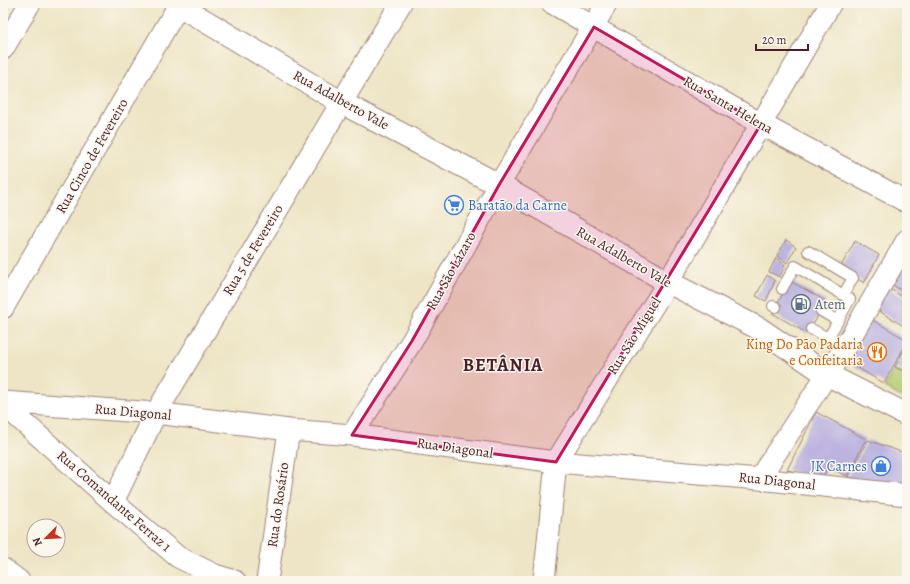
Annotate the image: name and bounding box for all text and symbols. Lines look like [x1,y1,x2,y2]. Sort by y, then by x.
scale bar [756,26,808,52]
text: 20 m [762,32,786,48]
street label: Rua Adalberto Vale [290,66,392,134]
street label: Rua Santa Helena [680,72,777,139]
street label: Rua Cinco de Fevereiro [51,95,133,217]
supermarket icon: Baratão da Carne [443,194,465,216]
place label: Baratão da Carne [468,196,567,215]
street label: Rua 5 de Fevereiro [218,201,288,299]
street label: Rua Adalberto Vale [573,222,675,292]
street label: Rua São Lázaro [422,228,480,314]
street label: Rua São Miguel [603,293,666,379]
fuel station icon: Atem [790,293,812,315]
place label: Atem [814,295,846,314]
place label: King Do Pão Padaria e Confeitaria [746,335,863,370]
restaurant icon: King Do Pão Padaria e Confeitaria [866,341,888,363]
district label: BETÂNIA [463,353,543,377]
street label: Rua Diagonal [94,399,173,425]
street label: Rua Diagonal [416,433,495,463]
street label: Rua Comandante Ferraz 1 [53,446,175,556]
shop icon: JK Carnes [870,455,892,477]
place label: JK Carnes [811,457,867,476]
street label: Rua do Rosário [263,461,293,549]
street label: Rua Diagonal [738,468,817,495]
north arrow [26,518,66,558]
text: N [29,535,46,549]

